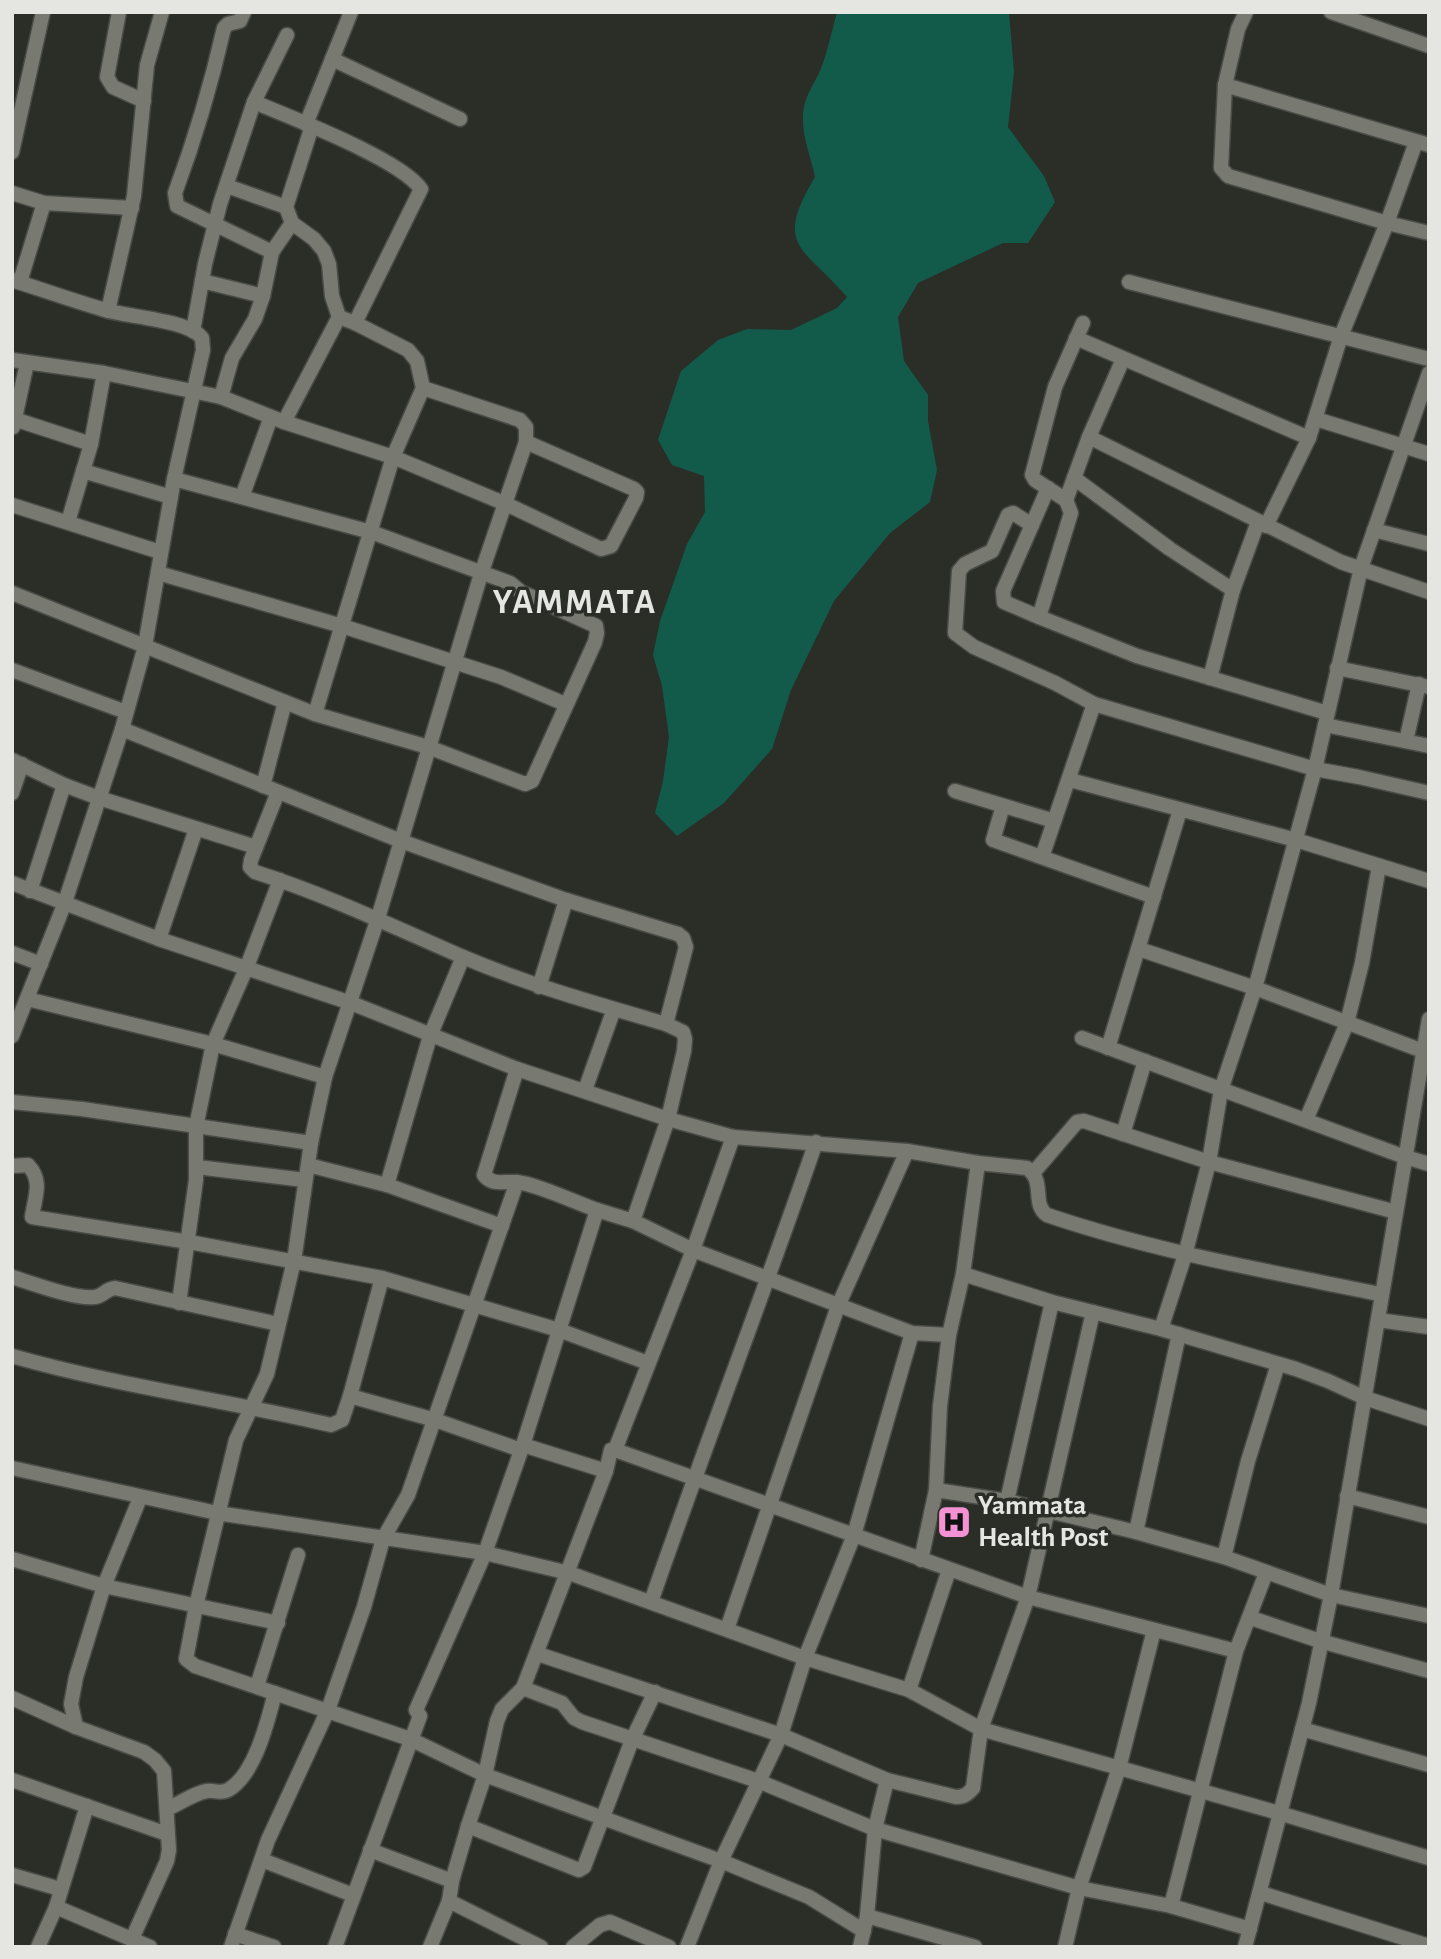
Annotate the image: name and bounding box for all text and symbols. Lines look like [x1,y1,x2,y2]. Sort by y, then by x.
district label: YAMMATA [493,585,657,620]
place label: Yammata Health Post [978,1492,1109,1552]
hospital icon: Yammata Health Post [935,1503,973,1541]

